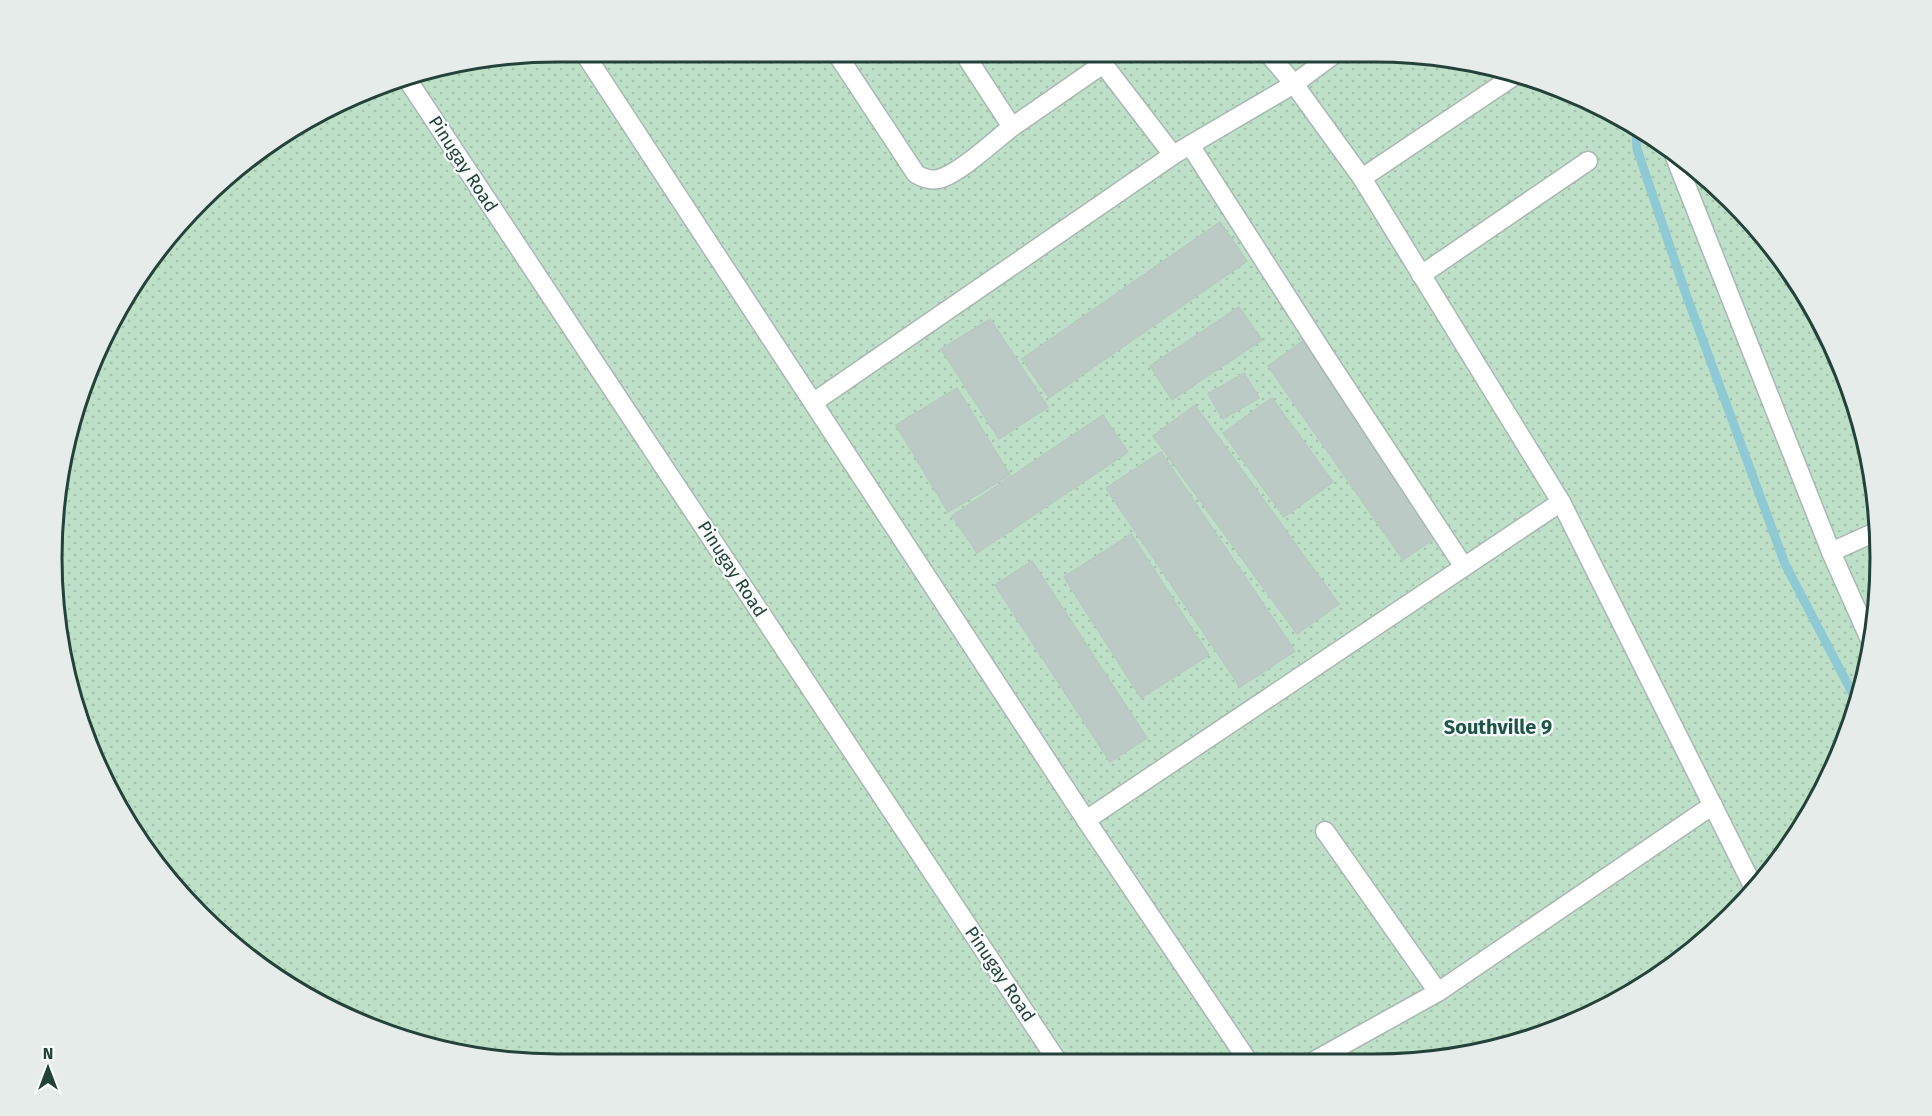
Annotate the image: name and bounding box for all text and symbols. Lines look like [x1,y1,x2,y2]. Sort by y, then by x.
street label: Pinugay Road [424,112,502,216]
street label: Pinugay Road [693,517,771,621]
district label: Southville 9 [1444,715,1552,739]
street label: Pinugay Road [960,922,1040,1026]
north arrow [18,1038,78,1098]
text: N [43,1044,53,1063]

